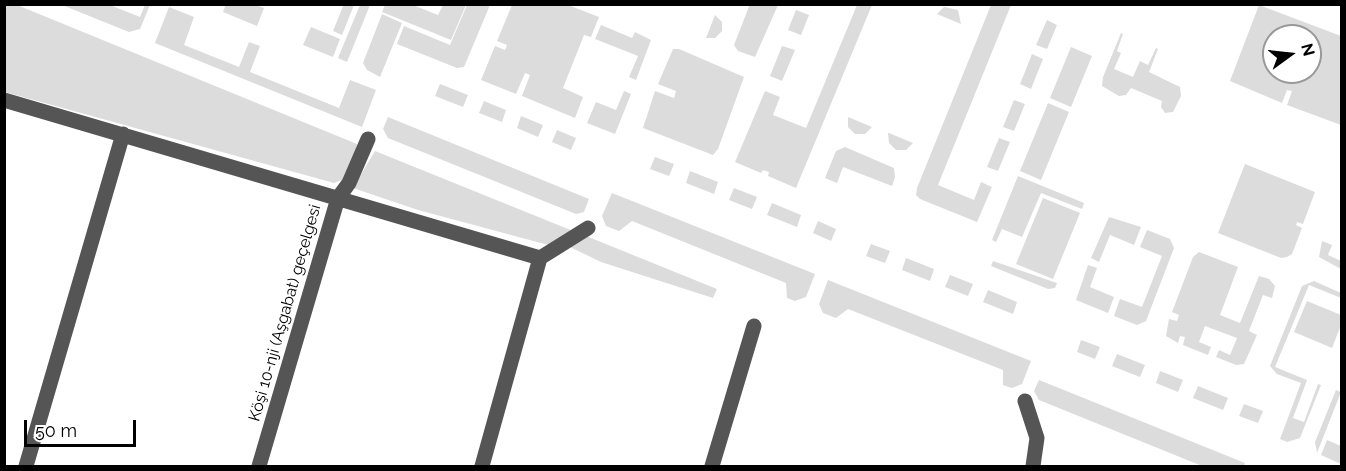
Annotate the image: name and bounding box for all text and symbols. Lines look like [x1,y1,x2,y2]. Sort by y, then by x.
north arrow [1262,24,1322,84]
text: N [1297,41,1319,58]
street label: Köşi 10-nji (Aşgabat) geçelgesi [245,203,325,423]
scale bar [27,408,140,446]
text: 50 m [35,420,77,441]

